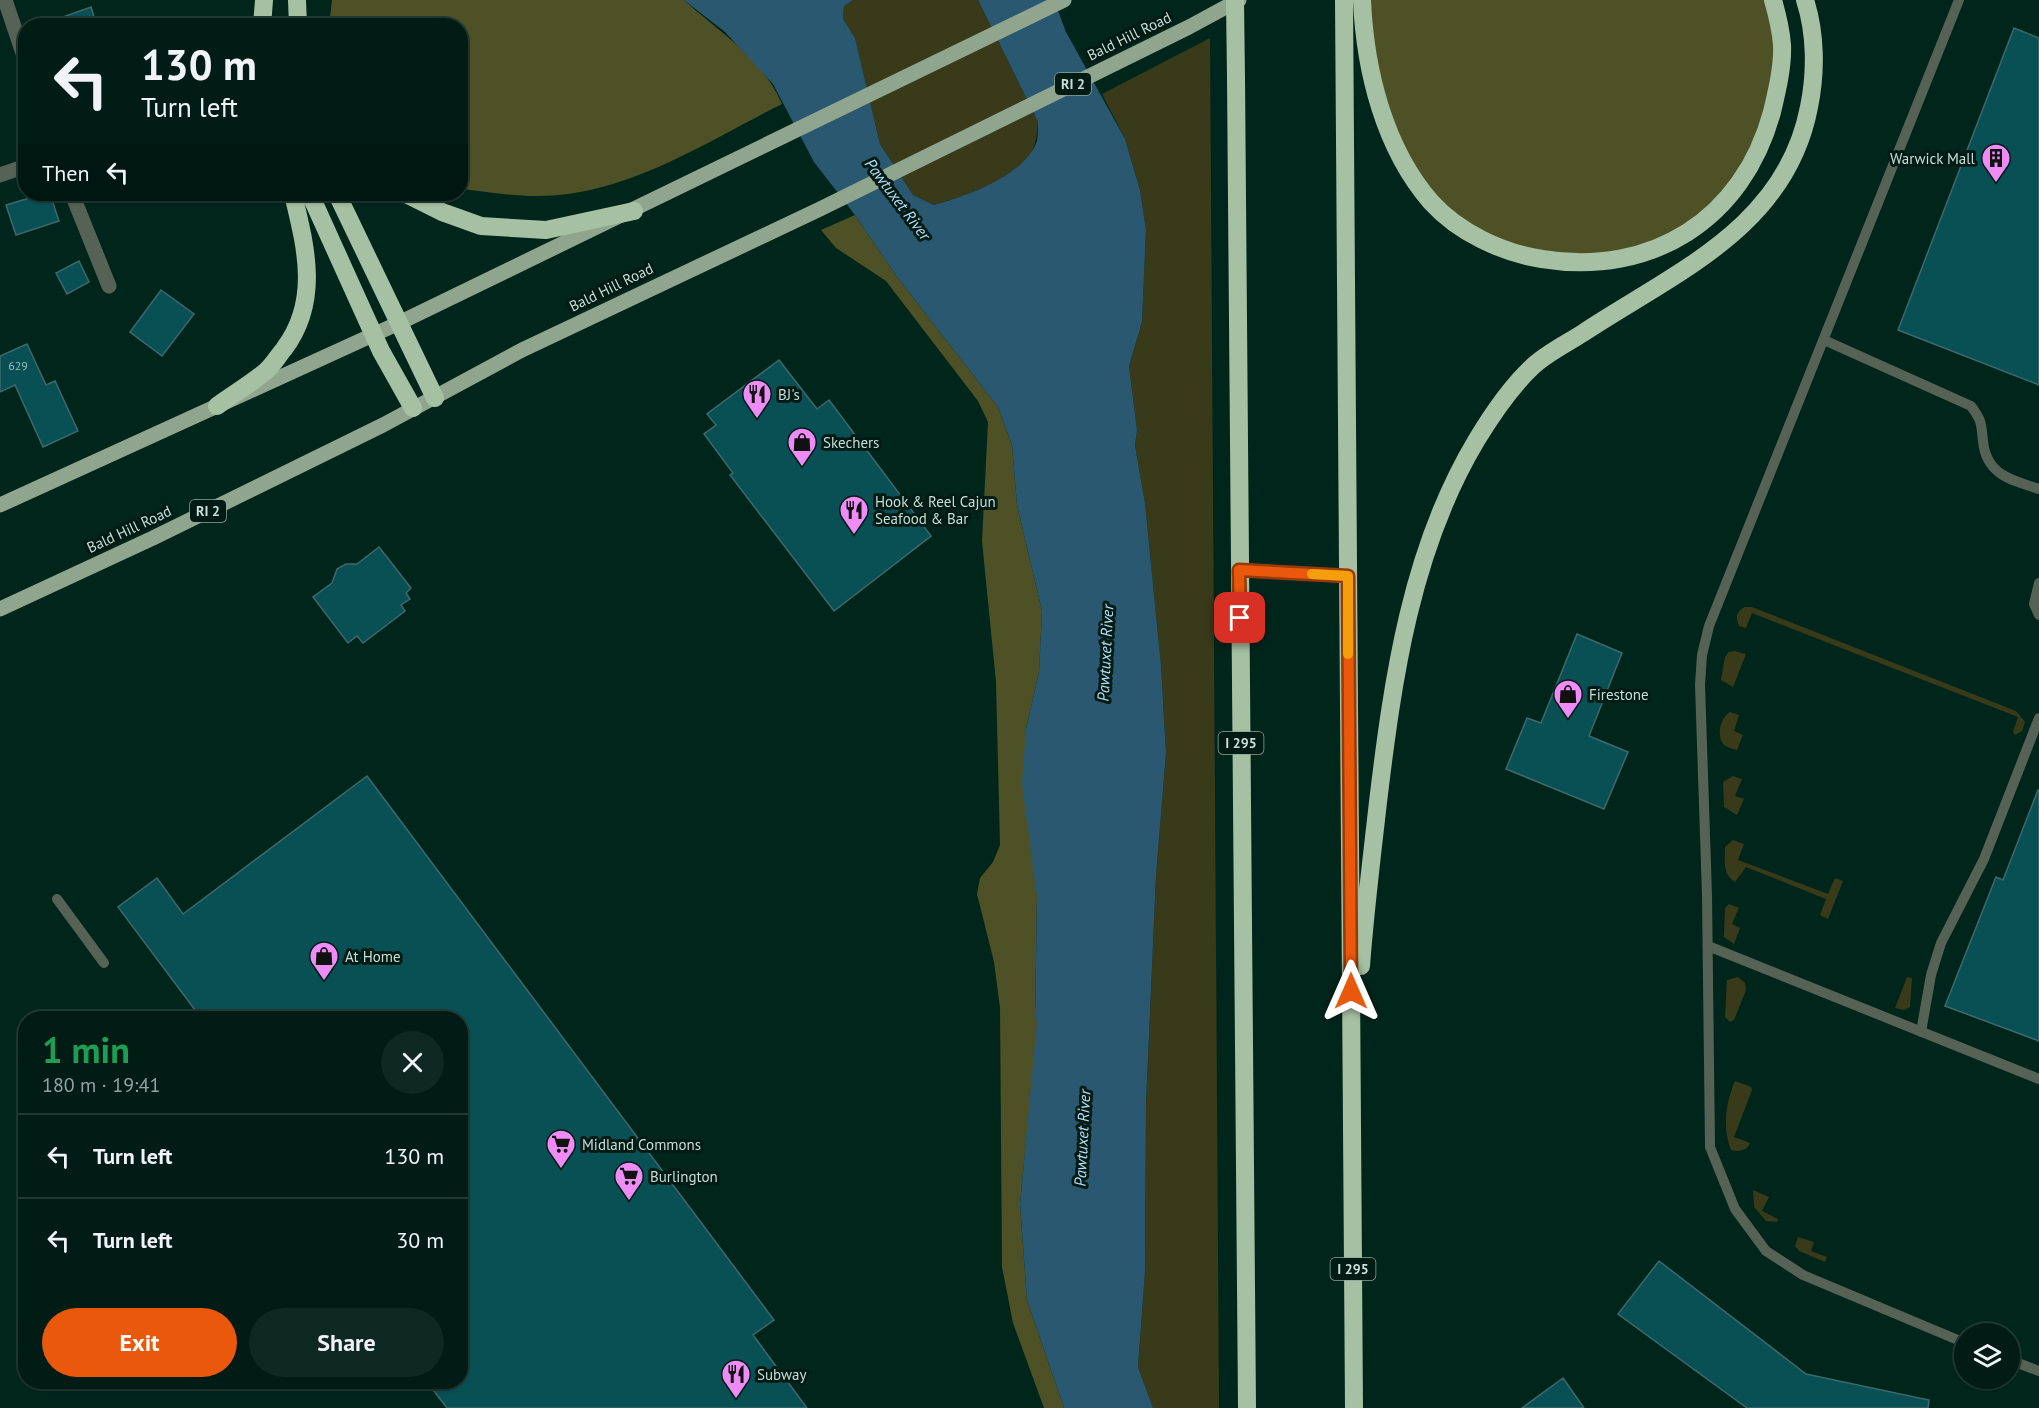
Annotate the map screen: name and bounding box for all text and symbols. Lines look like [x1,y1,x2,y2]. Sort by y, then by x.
street label: Bald Hill Road [1084,7,1174,65]
text: 130 m [141,37,257,92]
icon: left [42,42,120,120]
road number: RI 2 [1055,73,1091,95]
text: Turn left [141,90,238,124]
building icon: Warwick Mall [1980,142,2012,184]
place label: Warwick Mall [1890,149,1976,168]
water label: Pawtuxet River [861,154,936,245]
icon: left [101,156,134,189]
text: Then [42,159,89,187]
street label: Bald Hill Road [566,258,656,316]
house number: 629 [8,358,28,373]
restaurant icon: BJ's [741,378,773,420]
place label: BJ's [778,385,800,404]
shop icon: Skechers [786,426,818,468]
place label: Skechers [823,433,879,452]
place label: Hook & Reel Cajun Seafood & Bar [875,492,996,528]
restaurant icon: Hook & Reel Cajun Seafood & Bar [838,494,870,536]
road number: RI 2 [190,500,226,522]
street label: Bald Hill Road [84,501,174,557]
pin [1214,592,1265,643]
icon: arrive [1223,601,1256,634]
water label: Pawtuxet River [1092,602,1118,702]
shop icon: Firestone [1552,678,1584,720]
place label: Firestone [1589,685,1649,704]
road number: I 295 [1218,732,1264,754]
shop icon: At Home [308,940,340,982]
place label: At Home [345,947,401,966]
position arrow [1319,959,1383,1023]
text: 1 min [42,1026,130,1073]
button: close [381,1031,444,1094]
text: 180 m · 19:41 [42,1072,160,1098]
water label: Pawtuxet River [1069,1087,1095,1187]
supermarket icon: Midland Commons [545,1128,577,1170]
place label: Midland Commons [582,1135,701,1154]
icon: left [42,1140,75,1173]
text: Turn left [93,1142,173,1170]
text: 130 m [384,1142,444,1170]
supermarket icon: Burlington [613,1160,645,1202]
place label: Burlington [650,1167,718,1186]
icon: left [42,1224,75,1257]
text: Turn left [93,1226,173,1254]
text: 30 m [396,1226,444,1254]
road number: I 295 [1330,1258,1376,1280]
button: Exit [42,1308,237,1377]
button: Share [249,1308,444,1377]
map controls [1954,1323,2020,1389]
button: layers [1954,1323,2020,1389]
restaurant icon: Subway [720,1358,752,1400]
place label: Subway [757,1365,806,1384]

